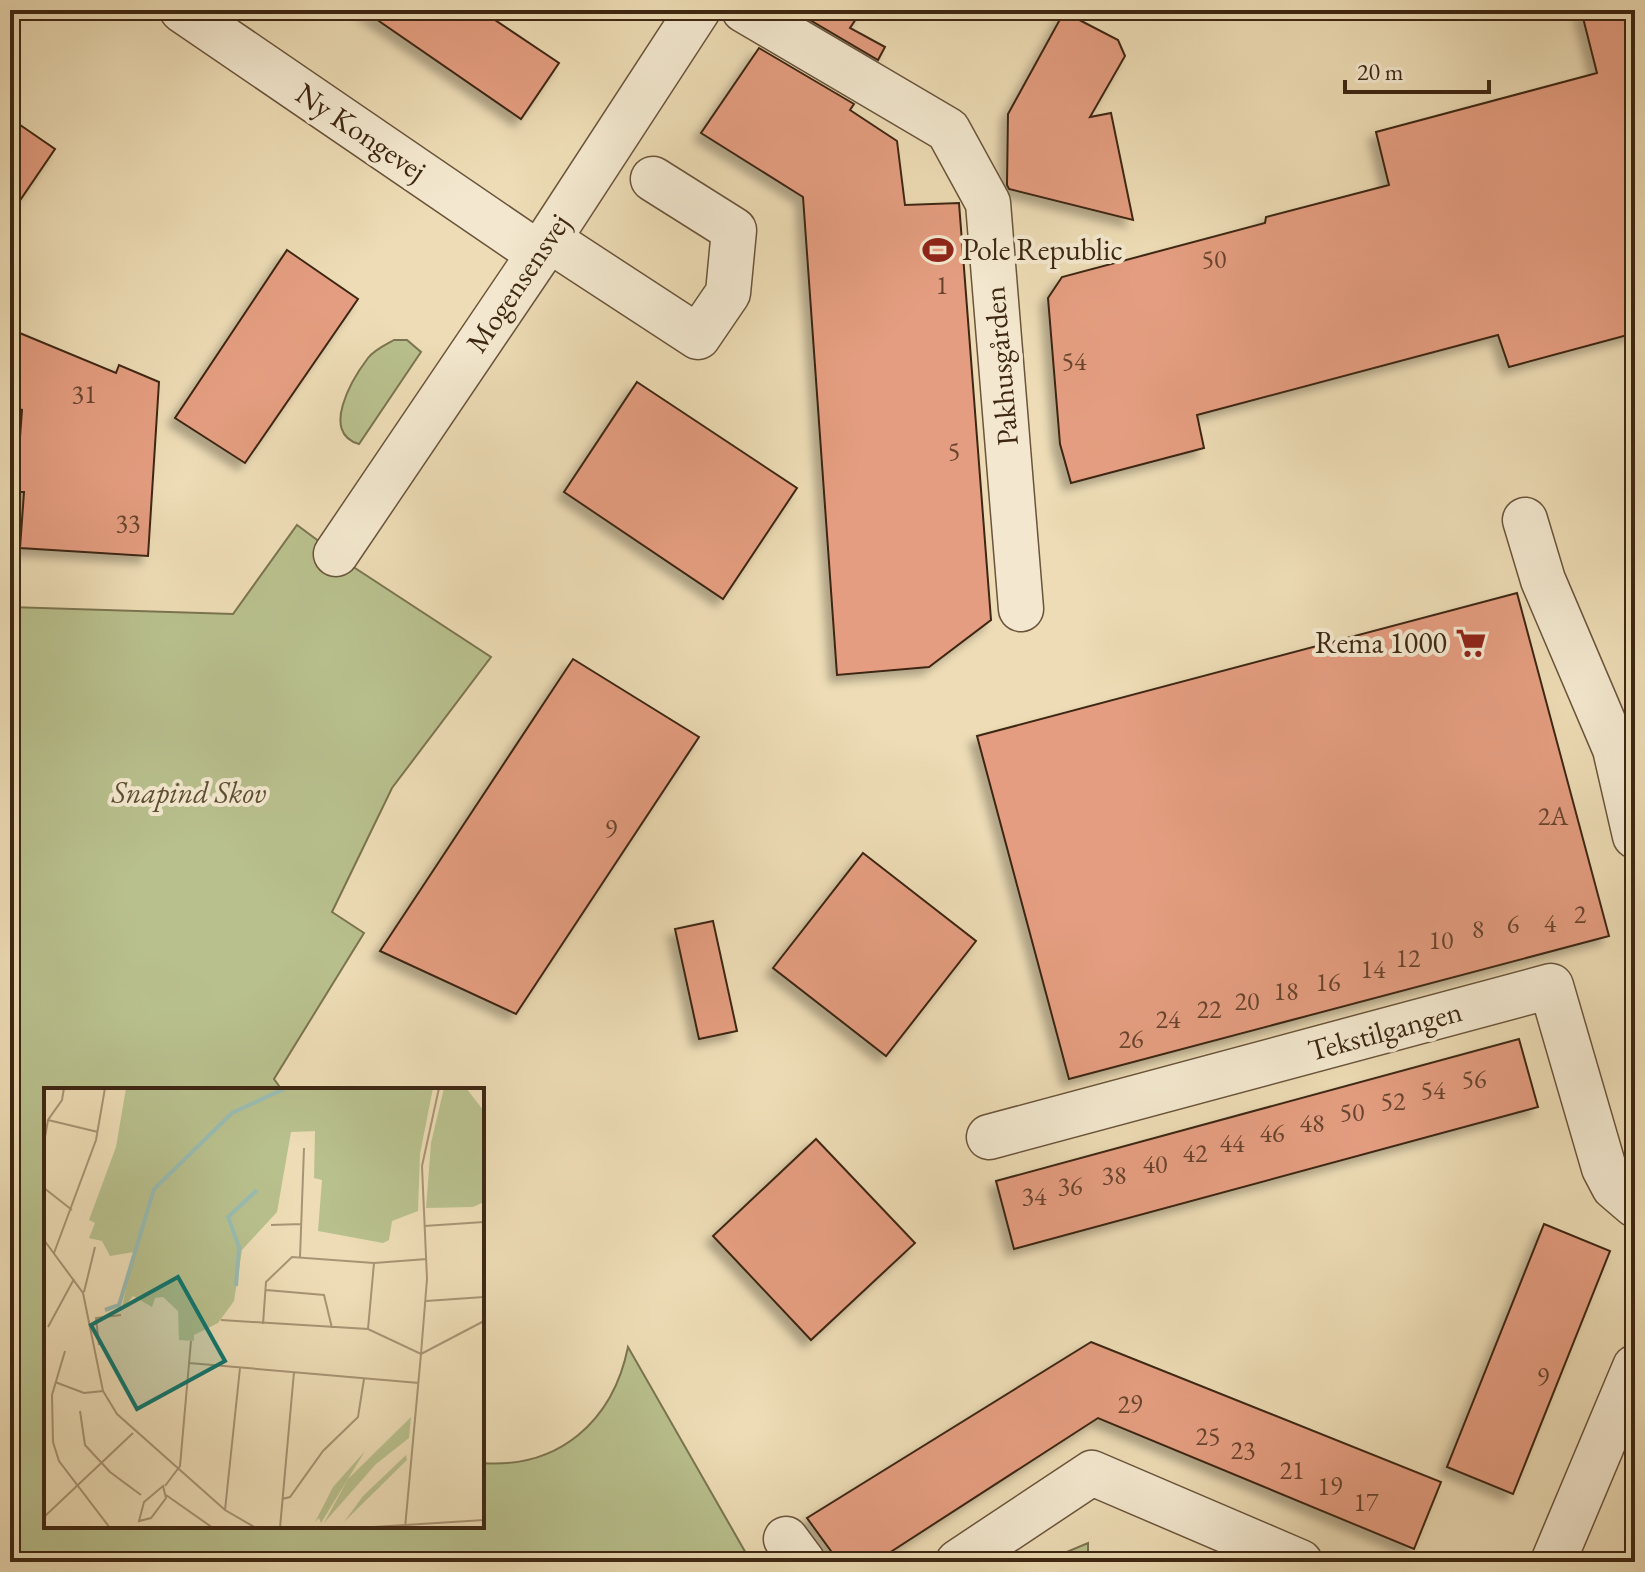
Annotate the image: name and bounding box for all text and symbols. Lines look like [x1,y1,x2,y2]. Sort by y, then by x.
scale bar [1345,44,1489,94]
text: 20 m [1357,56,1404,87]
street label: Ny Kongevej [288,74,434,190]
street label: Mogensensvej [457,206,578,360]
place label: Pole Republic [962,230,1123,269]
sports icon: Pole Republic [921,233,955,267]
house number: 50 [1202,242,1226,276]
house number: 1 [936,268,948,302]
street label: Pakhusgården [974,285,1027,447]
house number: 54 [1062,344,1087,378]
house number: 31 [72,377,96,411]
house number: 5 [948,434,960,468]
house number: 33 [116,506,140,540]
place label: Rema 1000 [1315,623,1447,662]
supermarket icon: Rema 1000 [1454,626,1488,660]
park label: Snapind Skov [111,773,266,812]
house number: 2A [1538,799,1569,833]
house number: 9 [605,812,618,846]
house number: 2 [1574,897,1587,931]
house number: 4 [1544,906,1557,940]
house number: 6 [1507,907,1519,941]
house number: 8 [1472,912,1484,946]
house number: 10 [1429,923,1453,957]
house number: 12 [1396,941,1421,975]
house number: 14 [1361,952,1386,986]
house number: 16 [1316,965,1340,999]
house number: 18 [1274,974,1298,1008]
house number: 20 [1235,984,1259,1018]
street label: Tekstilgangen [1304,991,1466,1070]
house number: 22 [1197,992,1222,1026]
house number: 24 [1156,1002,1181,1036]
house number: 26 [1119,1022,1143,1056]
house number: 56 [1462,1062,1486,1096]
house number: 54 [1421,1073,1446,1107]
house number: 52 [1381,1084,1406,1118]
inset map [44,1088,484,1528]
house number: 50 [1340,1095,1364,1129]
house number: 48 [1300,1106,1324,1140]
house number: 46 [1260,1116,1284,1150]
house number: 44 [1220,1126,1245,1160]
house number: 42 [1183,1136,1208,1170]
house number: 40 [1143,1147,1167,1181]
house number: 38 [1102,1158,1126,1192]
house number: 36 [1058,1169,1082,1203]
house number: 34 [1022,1179,1047,1213]
house number: 9 [1537,1360,1550,1394]
house number: 29 [1118,1387,1143,1421]
house number: 25 [1196,1419,1220,1453]
house number: 23 [1231,1433,1255,1467]
house number: 21 [1280,1453,1304,1487]
house number: 19 [1318,1469,1343,1503]
house number: 17 [1354,1485,1379,1519]

